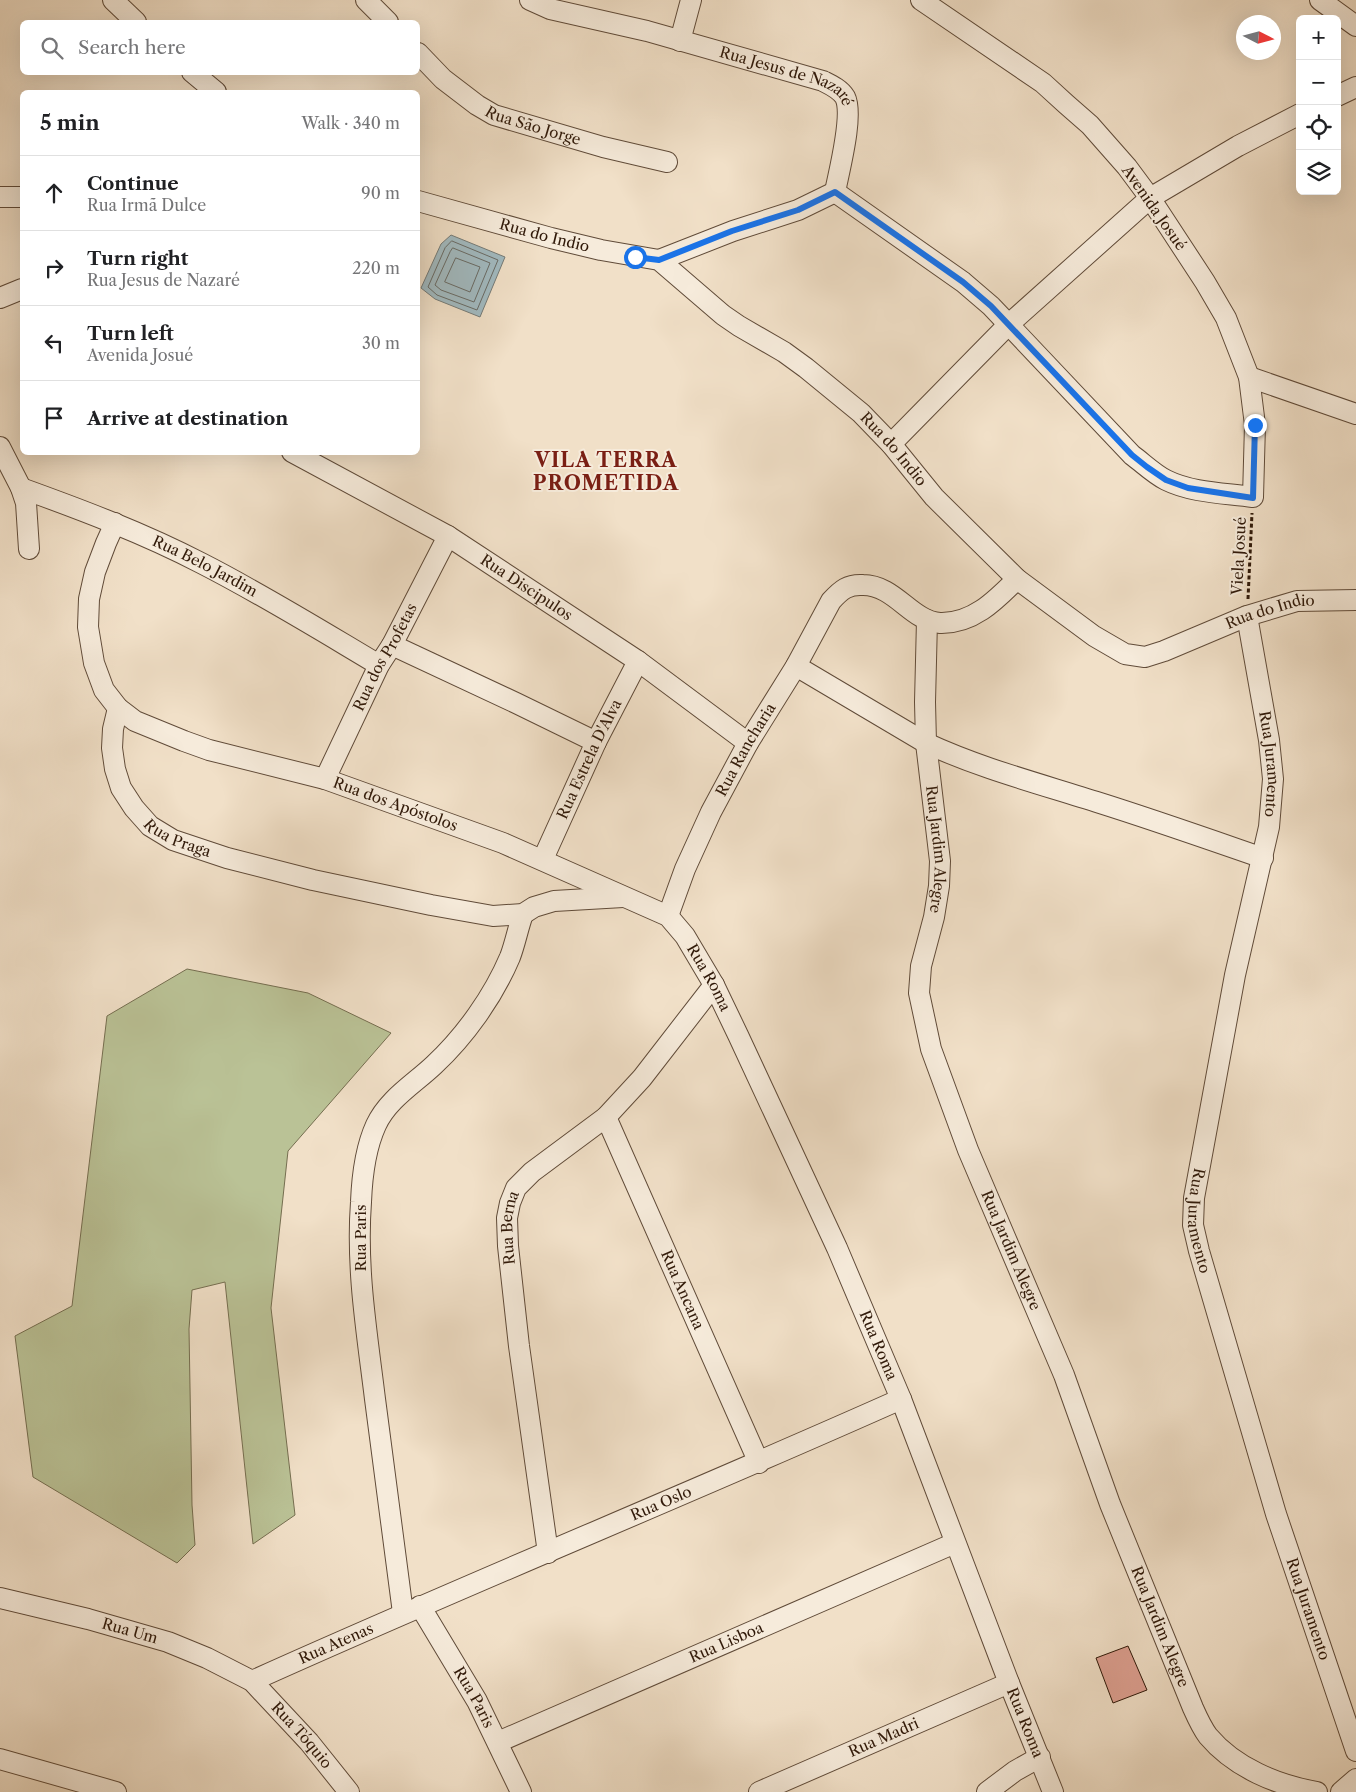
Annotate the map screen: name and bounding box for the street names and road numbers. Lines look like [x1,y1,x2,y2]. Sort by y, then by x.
street label: Rua Jesus de Nazaré [718,42,857,108]
street label: Rua São Jorge [482,102,583,149]
street label: Avenida Josué [1117,161,1191,254]
street label: Rua do Indio [497,214,591,256]
street label: Rua do Indio [856,408,931,490]
street label: Viela Josué [1227,516,1250,597]
street label: Rua Belo Jardim [150,531,261,600]
street label: Rua Discipulos [477,550,576,624]
street label: Rua do Indio [1222,590,1315,633]
street label: Rua dos Profetas [349,600,421,714]
street label: Rua Estrela D'Alva [552,696,626,822]
street label: Rua Rancharia [711,699,780,799]
street label: Rua Juramento [1255,709,1284,818]
street label: Rua dos Apóstolos [331,773,460,835]
street label: Rua Jardim Alegre [922,784,950,915]
street label: Rua Praga [140,815,214,861]
street label: Rua Roma [683,940,735,1014]
street label: Rua Juramento [1184,1167,1215,1275]
street label: Rua Jardim Alegre [977,1187,1045,1313]
street label: Rua Berna [497,1188,523,1266]
street label: Rua Paris [351,1205,370,1271]
street label: Rua Ancana [657,1247,709,1332]
street label: Rua Roma [856,1307,902,1383]
street label: Rua Oslo [627,1482,694,1524]
street label: Rua Juramento [1282,1555,1335,1663]
street label: Rua Jardim Alegre [1127,1563,1193,1690]
street label: Rua Um [100,1614,160,1648]
street label: Rua Atenas [295,1618,376,1668]
street label: Rua Lisboa [686,1618,766,1667]
street label: Rua Paris [450,1663,499,1731]
street label: Rua Roma [1003,1685,1048,1760]
street label: Rua Tóquio [267,1698,336,1772]
street label: Rua Madri [845,1713,922,1761]

